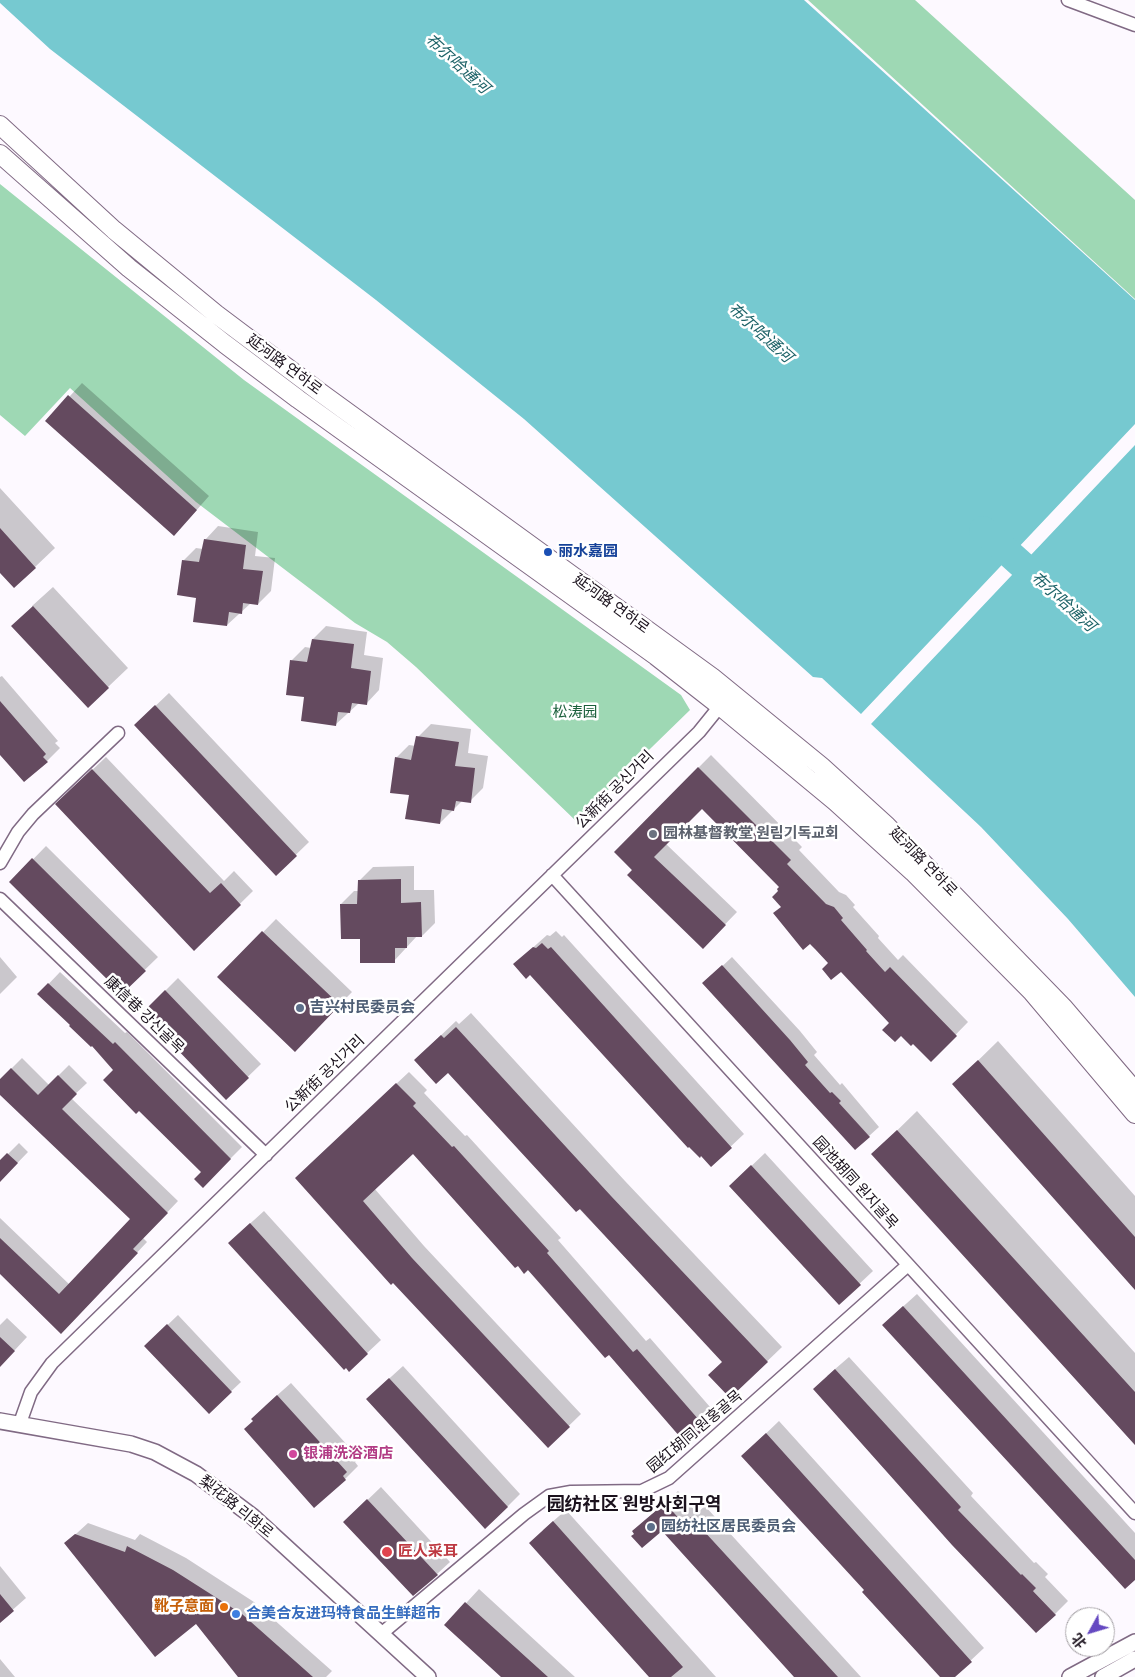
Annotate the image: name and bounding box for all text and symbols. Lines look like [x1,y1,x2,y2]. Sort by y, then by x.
water label: 布尔哈通河 [421,30,493,98]
water label: 布尔哈通河 [724,299,796,367]
street label: 延河路 연하로 [243,331,325,399]
place label: 丽水嘉园 [558,543,618,561]
marker: 丽水嘉园 [542,546,554,558]
water label: 布尔哈通河 [1027,568,1099,636]
street label: 延河路 연하로 [569,570,653,638]
park label: 松涛园 [553,704,597,722]
street label: 公新街 공신거리 [572,747,658,833]
street label: 延河路 연하로 [885,824,961,900]
place label: 园林基督教堂 원림기독교회 [663,825,839,843]
marker: 园林基督教堂 원림기독교회 [647,828,659,840]
street label: 康信巷 강신골목 [101,973,187,1057]
place label: 吉兴村民委员会 [310,999,415,1017]
marker: 吉兴村民委员会 [294,1002,306,1014]
street label: 公新街 공신거리 [282,1032,368,1116]
street label: 园池胡同 원지골목 [809,1133,901,1233]
street label: 园红胡同 원홍골목 [644,1387,746,1477]
place label: 银浦洗浴酒店 [303,1445,393,1463]
marker: 银浦洗浴酒店 [287,1448,299,1460]
street label: 梨花路 리화로 [196,1472,276,1542]
district label: 园纺社区 원방사회구역 [546,1494,722,1516]
place label: 园纺社区居民委员会 [661,1518,796,1536]
marker: 园纺社区居民委员会 [645,1521,657,1533]
place label: 匠人采耳 [398,1543,458,1561]
marker: 匠人采耳 [380,1545,394,1559]
place label: 靴子意面 [154,1598,214,1616]
marker: 靴子意面 [218,1601,230,1613]
place label: 合美合友进玛特食品生鲜超市 [246,1605,441,1623]
north arrow [1065,1607,1115,1657]
marker: 合美合友进玛特食品生鲜超市 [230,1608,242,1620]
text: 北 [1068,1630,1091,1652]

